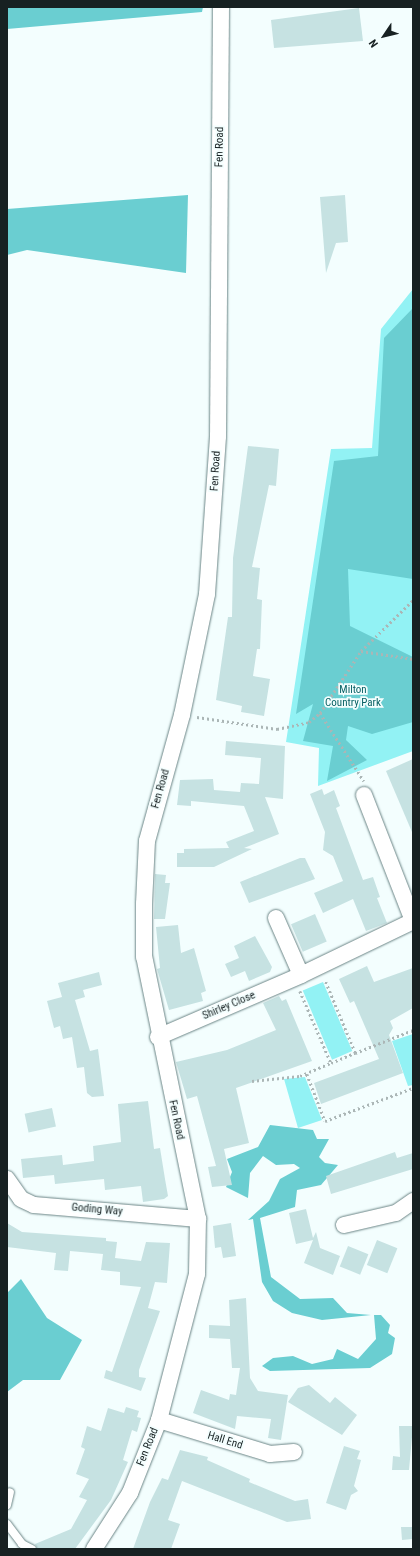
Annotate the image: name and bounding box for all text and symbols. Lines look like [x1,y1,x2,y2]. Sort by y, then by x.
north arrow [364,16,404,56]
text: N [367,37,381,50]
street label: Fen Road [213,127,227,167]
street label: Fen Road [208,451,224,491]
park label: Milton Country Park [325,684,381,710]
street label: Fen Road [149,768,173,810]
street label: Shirley Close [201,989,257,1023]
street label: Fen Road [165,1099,187,1141]
street label: Goding Way [71,1201,123,1219]
street label: Fen Road [134,1426,162,1468]
street label: Hall End [206,1429,244,1453]

